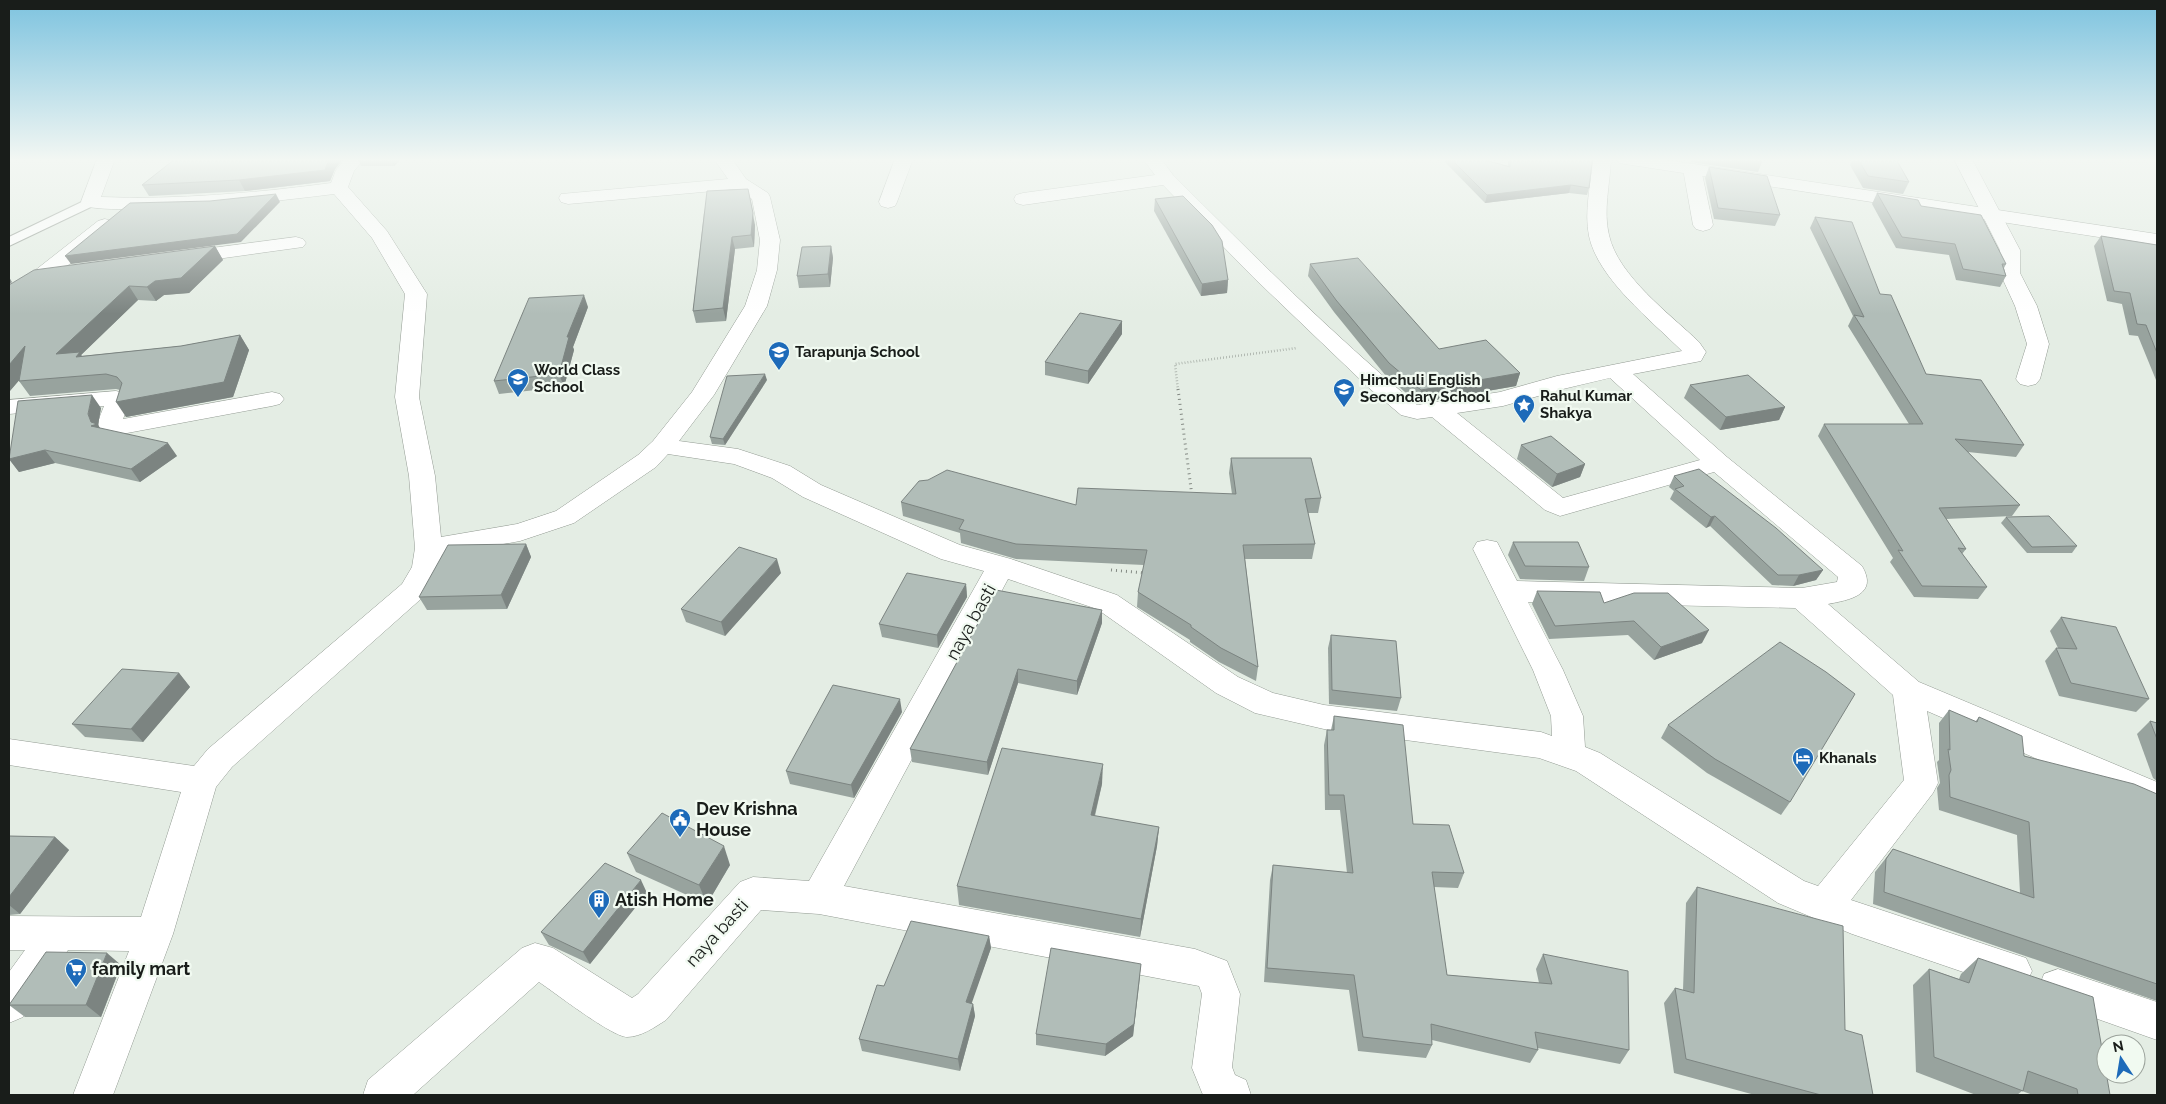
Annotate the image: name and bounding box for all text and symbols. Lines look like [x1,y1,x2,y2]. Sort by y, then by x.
school or university icon: Tarapunja School [767,340,791,371]
place label: Tarapunja School [795,343,920,361]
place label: World Class School [534,361,620,396]
school or university icon: World Class School [506,367,530,398]
place label: Himchuli English Secondary School [1360,371,1490,406]
school or university icon: Himchuli English Secondary School [1332,377,1356,408]
place label: Rahul Kumar Shakya [1540,387,1632,422]
place icon: Rahul Kumar Shakya [1512,393,1536,424]
street label: naya basti [941,580,1000,663]
hotel icon: Khanals [1791,746,1815,777]
place label: Khanals [1819,749,1877,767]
place label: Dev Krishna House [696,798,798,840]
public building icon: Dev Krishna House [668,807,692,838]
building icon: Atish Home [587,888,611,919]
place label: Atish Home [615,889,714,910]
street label: naya basti [681,895,752,971]
supermarket icon: family mart [64,957,88,988]
place label: family mart [92,958,190,979]
north arrow [2096,1034,2146,1084]
text: N [2111,1037,2125,1055]

